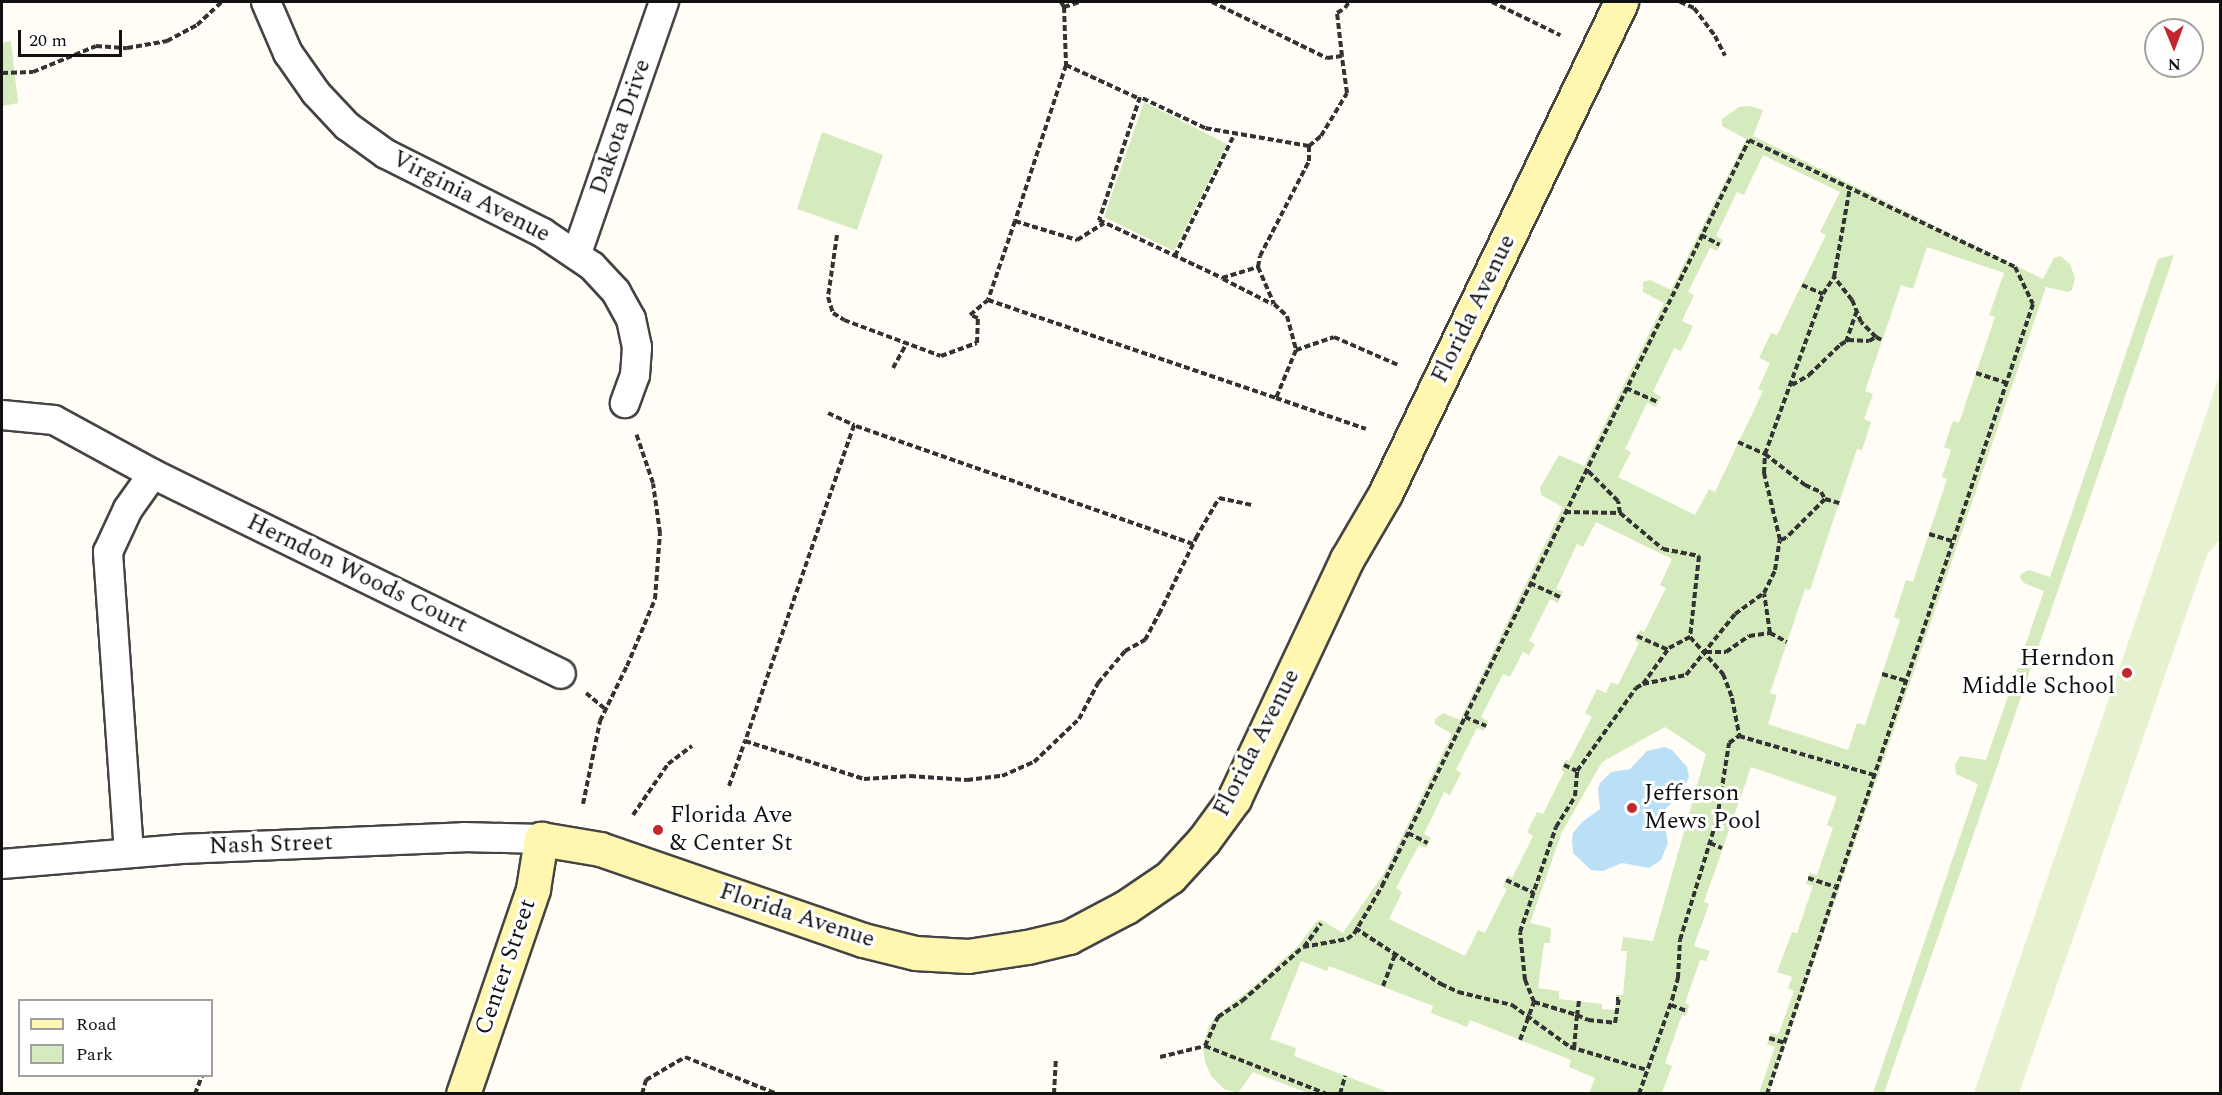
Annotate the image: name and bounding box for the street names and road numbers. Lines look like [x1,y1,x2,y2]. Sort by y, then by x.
street label: Dakota Drive [584,56,658,198]
street label: Virginia Avenue [387,145,555,249]
street label: Florida Avenue [1426,230,1522,388]
street label: Herndon Woods Court [242,508,472,640]
street label: Florida Avenue [1207,664,1307,822]
street label: Nash Street [209,828,333,862]
street label: Florida Avenue [716,877,878,955]
street label: Center Street [469,895,543,1039]

